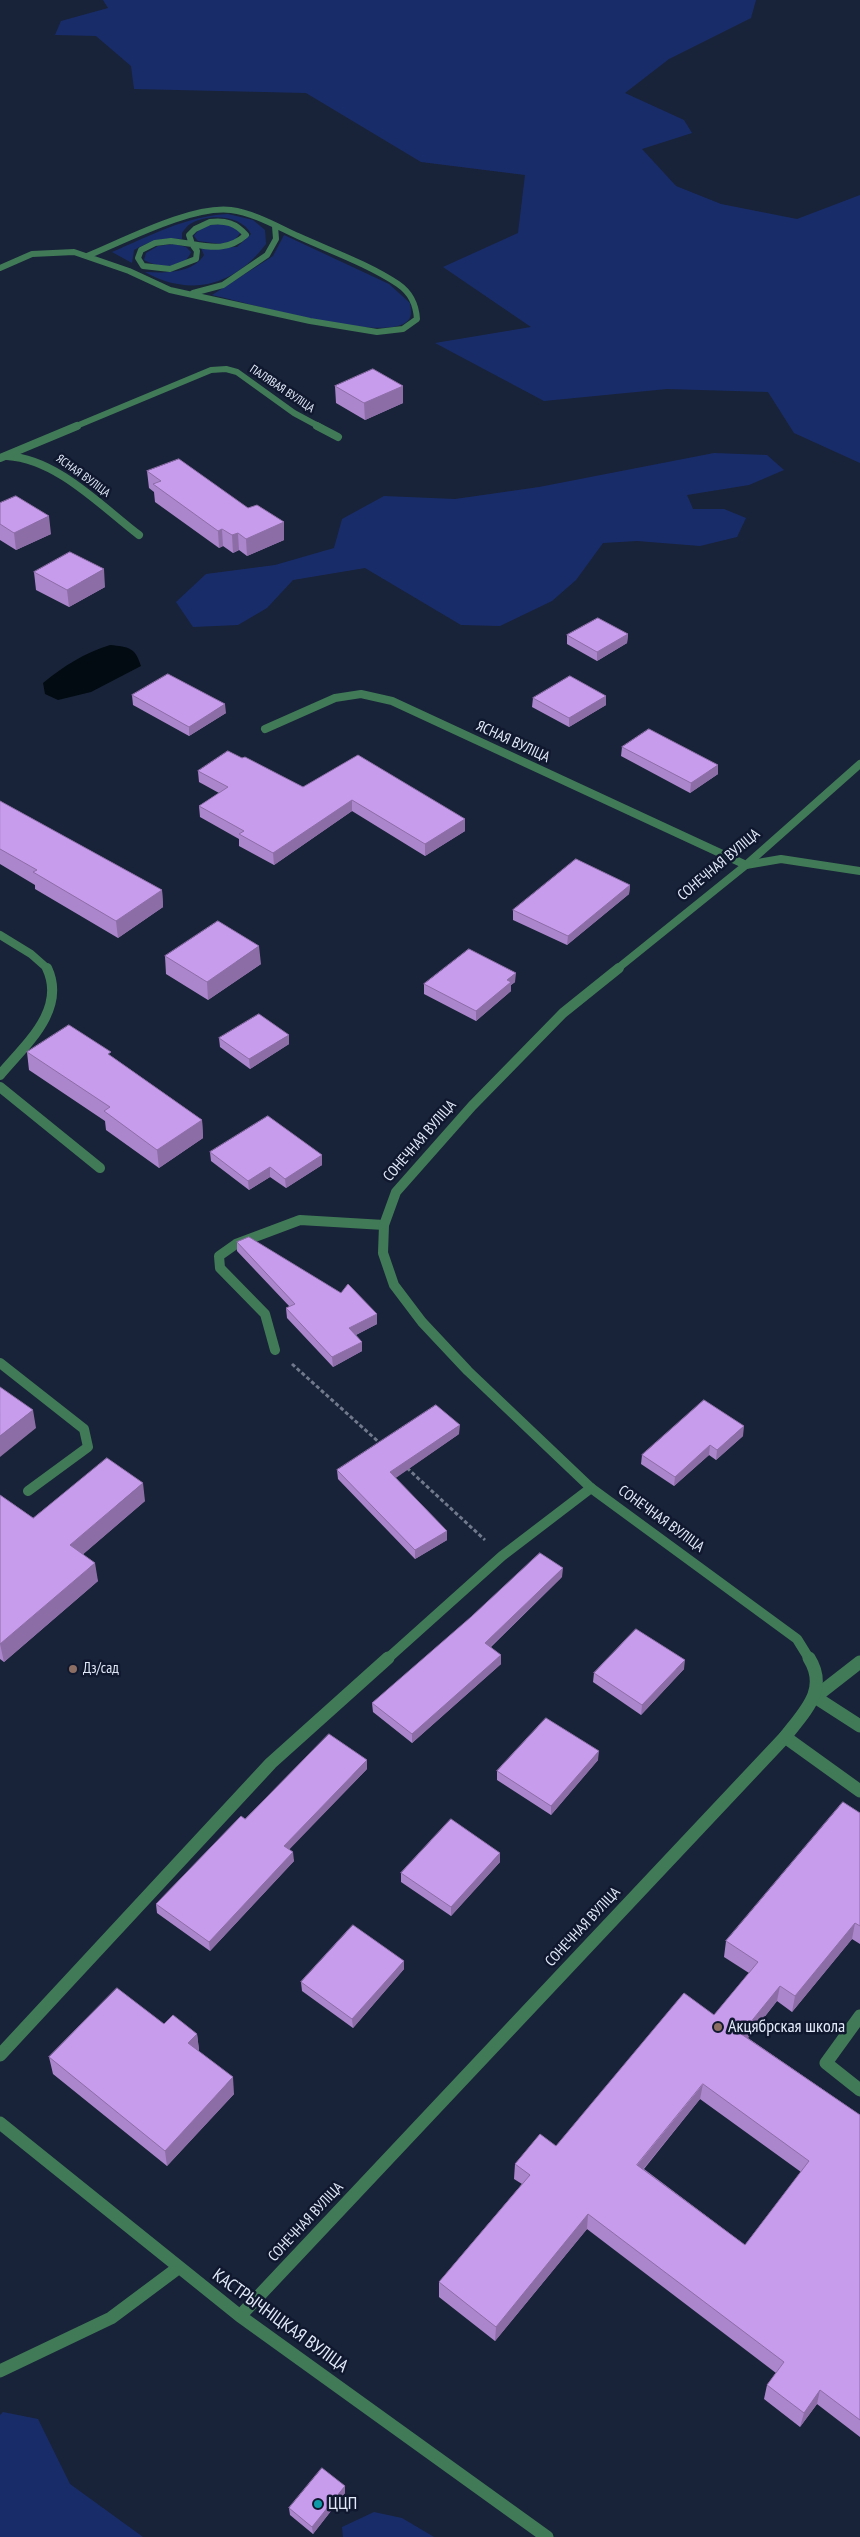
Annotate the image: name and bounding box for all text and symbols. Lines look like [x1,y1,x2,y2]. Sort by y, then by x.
street label: ПАЛЯВАЯ ВУЛІЦА [247,362,317,416]
street label: ЯСНАЯ ВУЛІЦА [53,452,113,500]
street label: ЯСНАЯ ВУЛІЦА [473,717,553,767]
street label: СОНЕЧНАЯ ВУЛІЦА [674,825,764,905]
street label: СОНЕЧНАЯ ВУЛІЦА [380,1097,460,1185]
street label: СОНЕЧНАЯ ВУЛІЦА [615,1482,707,1556]
place label: Дз/сад [83,1660,119,1678]
marker: Дз/сад [67,1663,79,1675]
street label: СОНЕЧНАЯ ВУЛІЦА [542,1884,624,1970]
place label: Акцябрская школа [728,2016,845,2038]
marker: Акцябрская школа [712,2021,724,2033]
street label: СОНЕЧНАЯ ВУЛІЦА [265,2179,347,2265]
street label: КАСТРЫЧНІЦКАЯ ВУЛІЦА [208,2265,352,2377]
place label: ЦЦП [328,2493,357,2515]
marker: ЦЦП [312,2498,324,2510]

